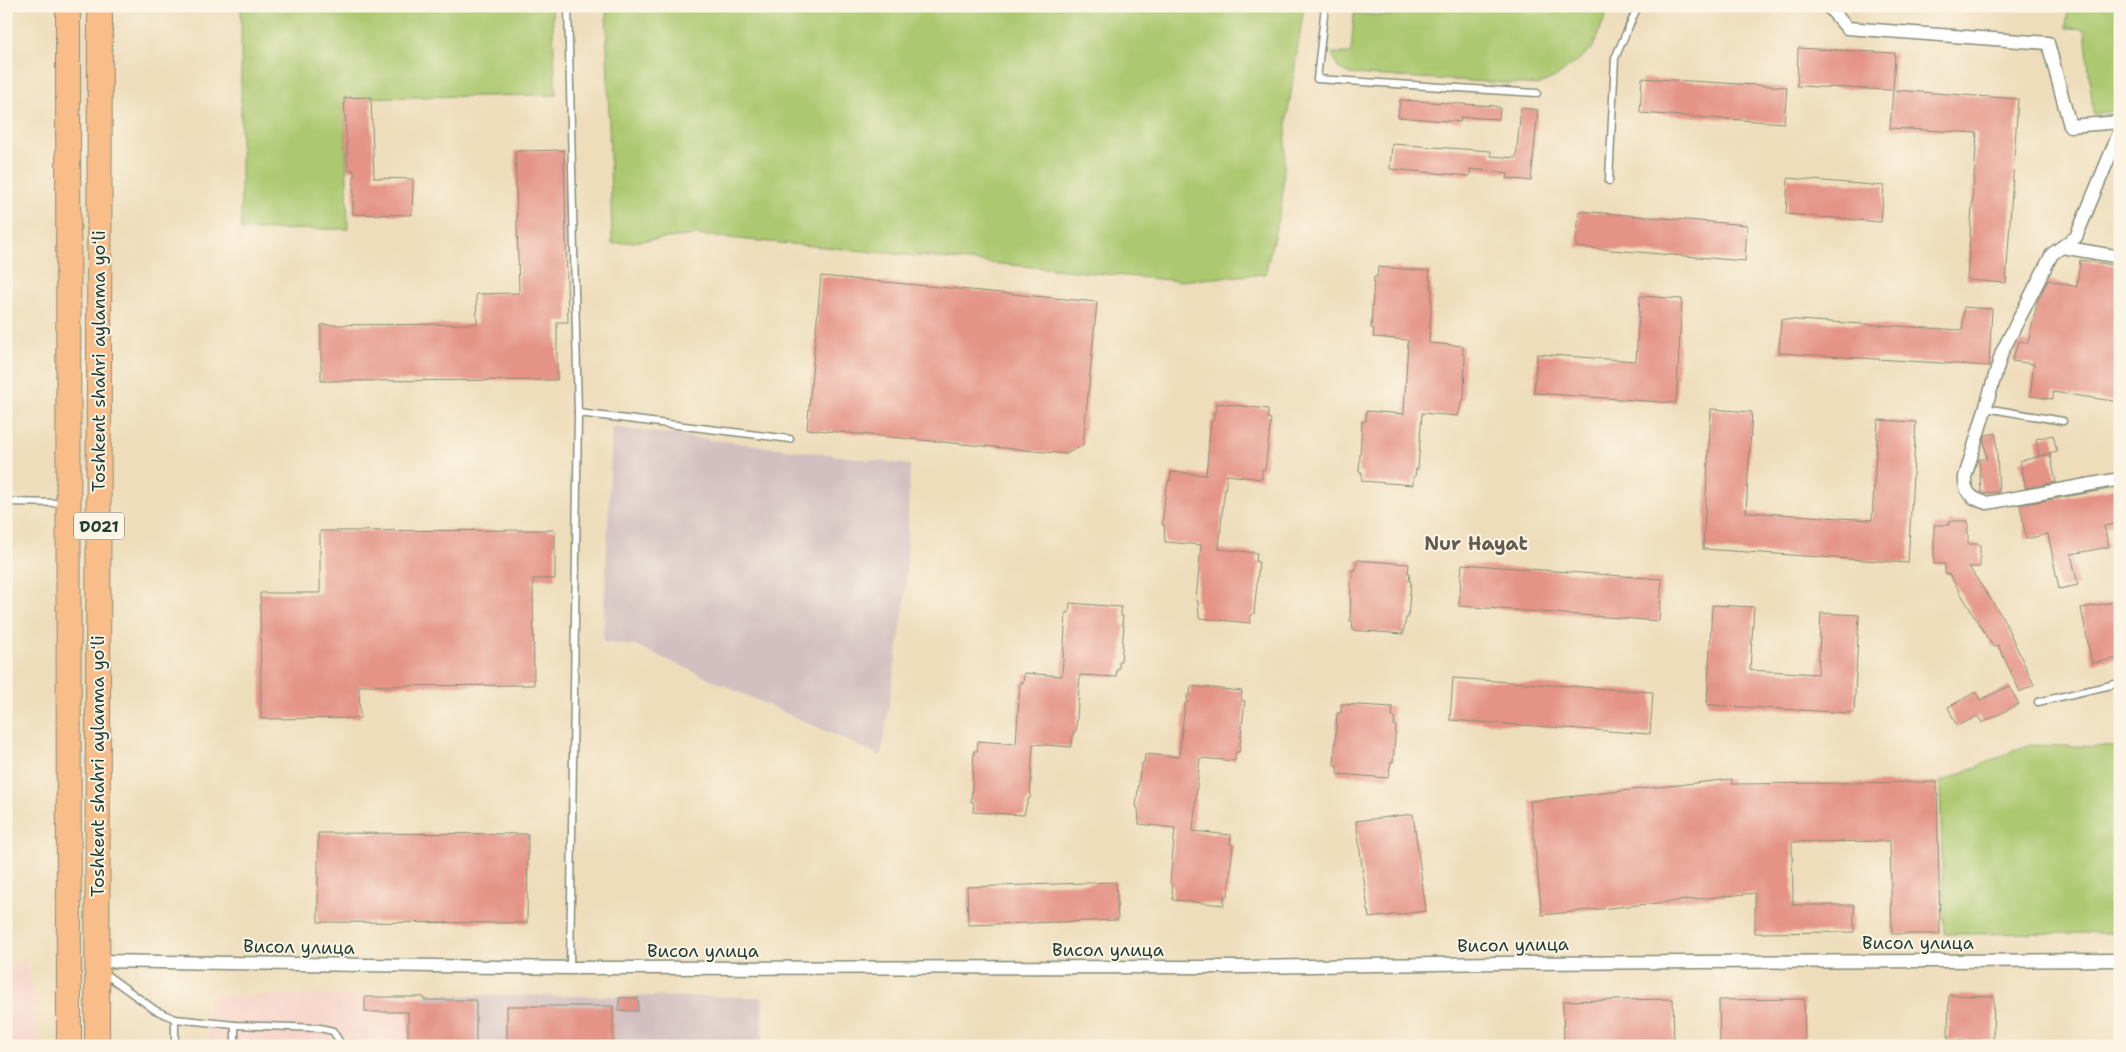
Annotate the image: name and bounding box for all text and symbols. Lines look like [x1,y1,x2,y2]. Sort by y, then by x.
street label: Toshkent shahri aylanma yoʻli [87,230,111,492]
road number: D021 [74,512,124,540]
district label: Nur Hayat [1424,531,1528,556]
street label: Toshkent shahri aylanma yoʻli [86,635,110,897]
street label: Висол улица [1862,931,1974,955]
street label: Висол улица [1457,932,1569,958]
street label: Висол улица [243,934,355,960]
street label: Висол улица [1052,938,1164,962]
street label: Висол улица [647,939,759,963]

